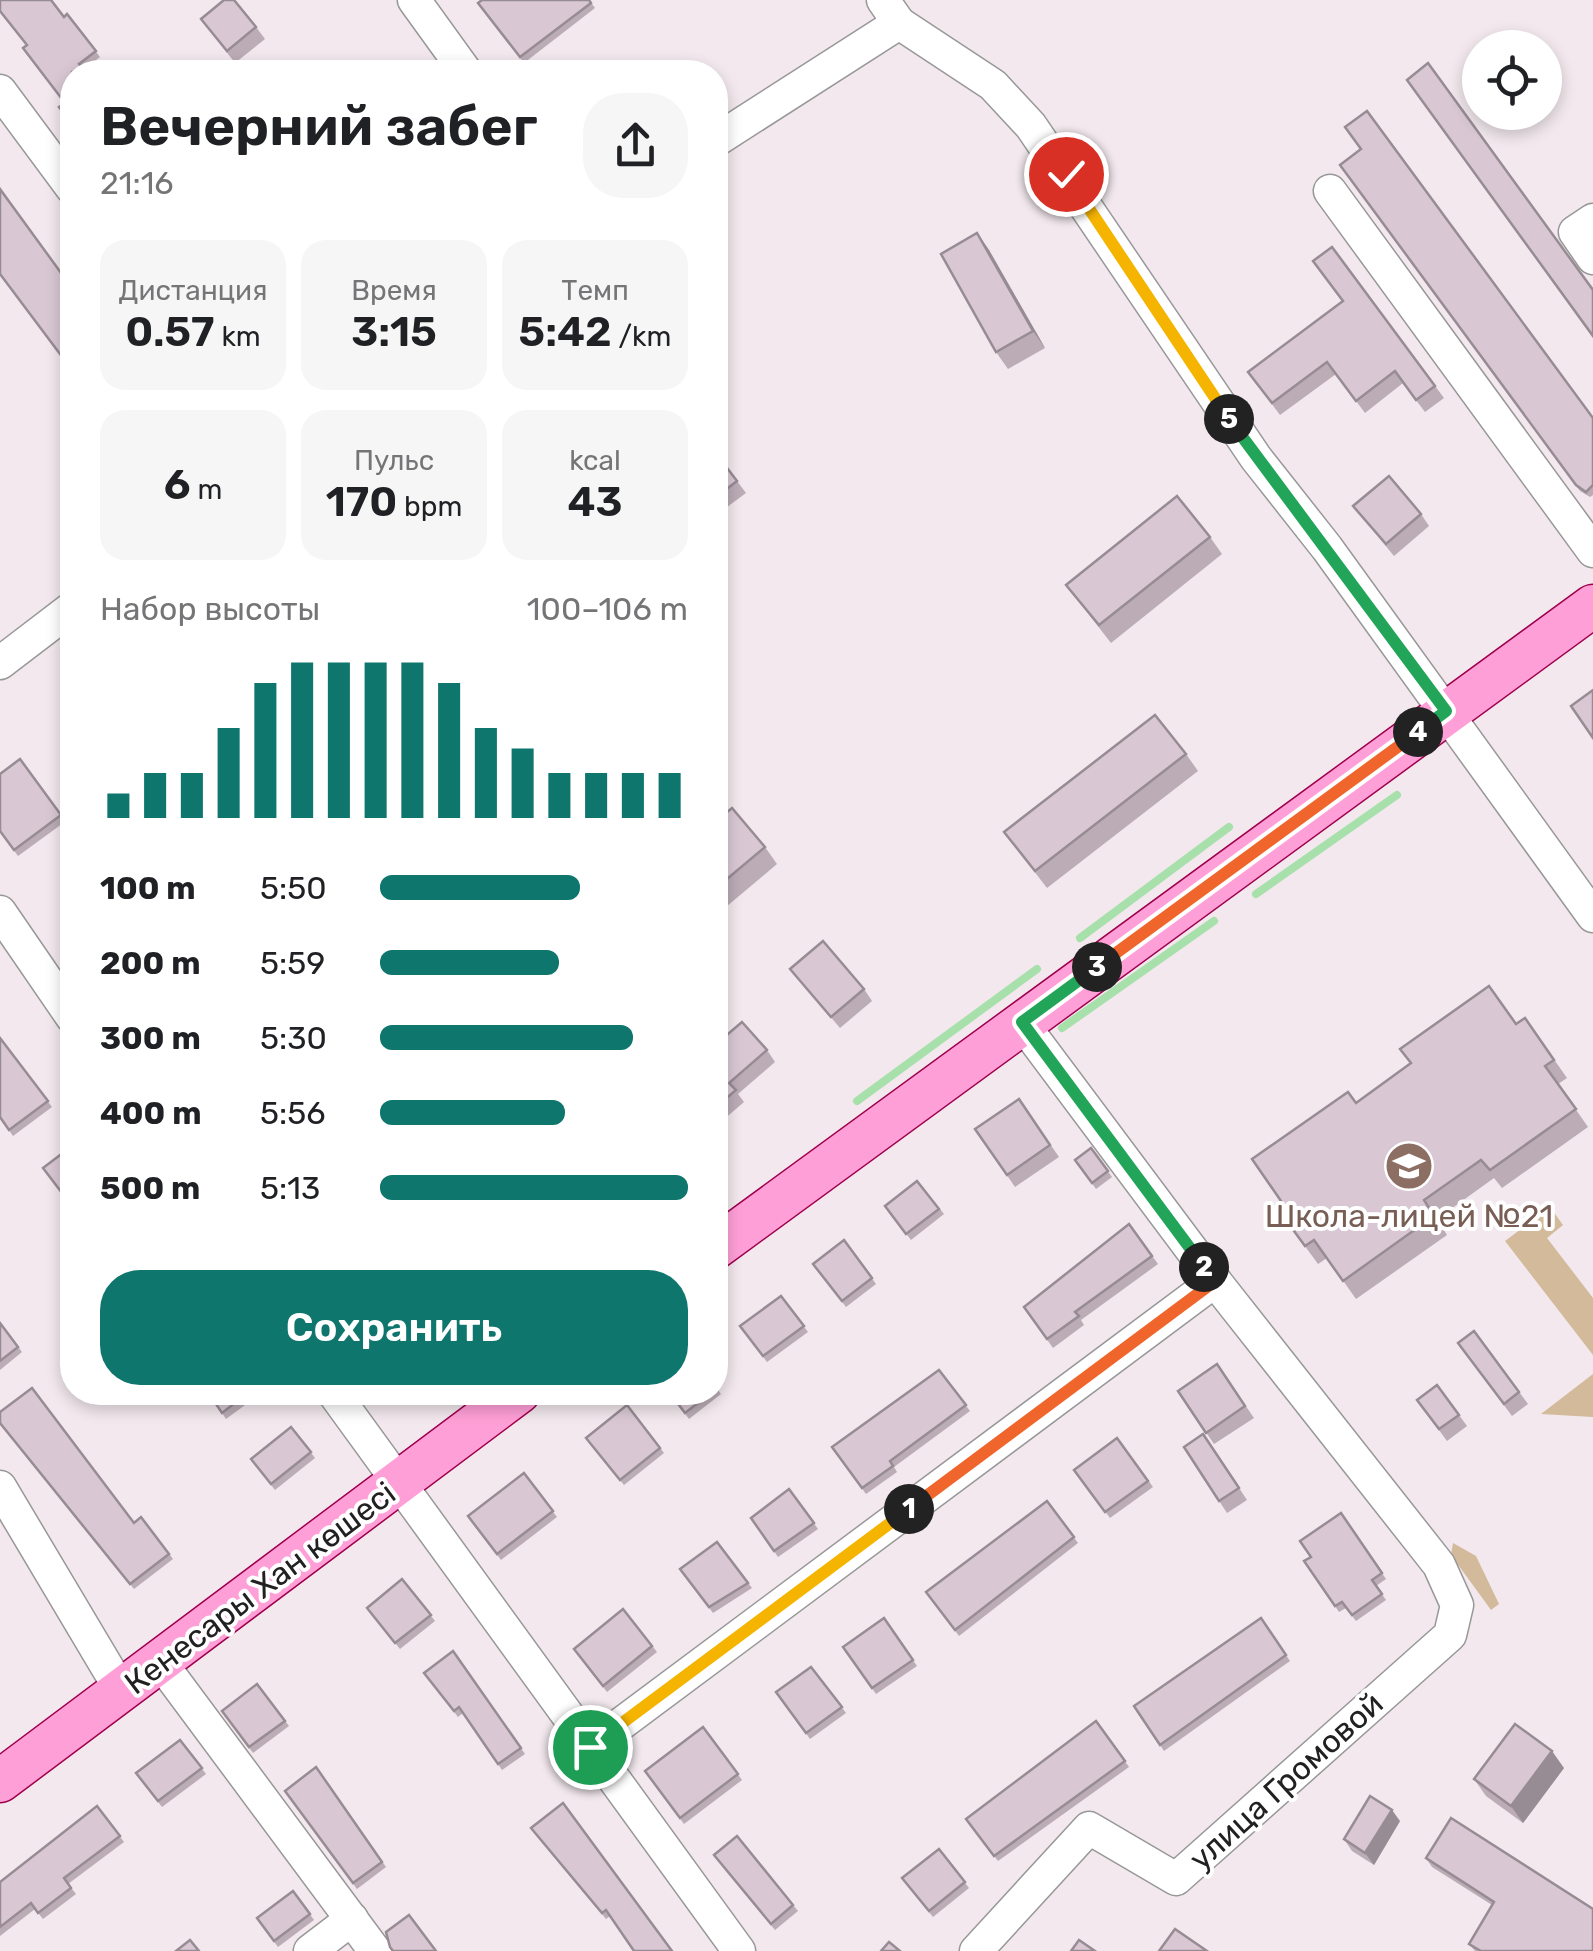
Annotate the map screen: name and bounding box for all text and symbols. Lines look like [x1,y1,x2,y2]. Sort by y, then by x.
map controls [1462,30,1562,130]
button: locate [1462,30,1562,130]
button: share [583,93,688,198]
text: Вечерний забег [100,94,538,159]
pin [1024,132,1109,217]
icon: check [1039,147,1094,202]
text: 21:16 [100,164,174,202]
text: Дистанция [119,274,267,307]
text: Время [351,274,437,307]
text: Темп [561,274,629,307]
text: 0.57 [125,307,215,357]
text: 3:15 [351,307,437,357]
text: 5:42 [519,307,612,357]
text: km [215,320,261,353]
text: /km [612,320,671,353]
pin: 5 [1204,394,1254,444]
text: 5 [1220,402,1238,435]
text: Пульс [354,444,434,477]
text: kcal [569,444,621,477]
text: 6 [164,460,191,510]
text: m [191,473,222,506]
text: 170 [326,477,397,527]
text: 43 [567,477,623,527]
text: bpm [397,490,462,523]
text: Набор высоты [100,590,320,628]
text: 100–106 m [527,590,688,628]
pin: 4 [1393,707,1443,757]
text: 4 [1408,715,1428,748]
text: 100 m [100,869,196,907]
text: 5:50 [260,869,327,907]
pin: 3 [1072,942,1122,992]
text: 200 m [100,944,200,982]
text: 5:59 [260,944,325,982]
text: 3 [1088,950,1106,983]
text: 300 m [100,1019,201,1057]
text: 5:30 [260,1019,327,1057]
text: 400 m [100,1094,202,1132]
text: 5:56 [260,1094,326,1132]
school or university icon: Школа-лицей №21 [1383,1140,1435,1192]
text: 500 m [100,1169,200,1207]
text: 5:13 [260,1169,320,1207]
place label: Школа-лицей №21 [1265,1197,1553,1235]
pin: 2 [1179,1242,1229,1292]
text: 2 [1195,1250,1213,1283]
button: Сохранить [100,1270,688,1385]
street label: Кенесары Хан көшесі [117,1474,403,1702]
pin: 1 [884,1484,934,1534]
text: 1 [902,1492,916,1525]
street label: улица Громовой [1181,1684,1391,1878]
pin [548,1705,633,1790]
icon: arrive [563,1720,618,1775]

